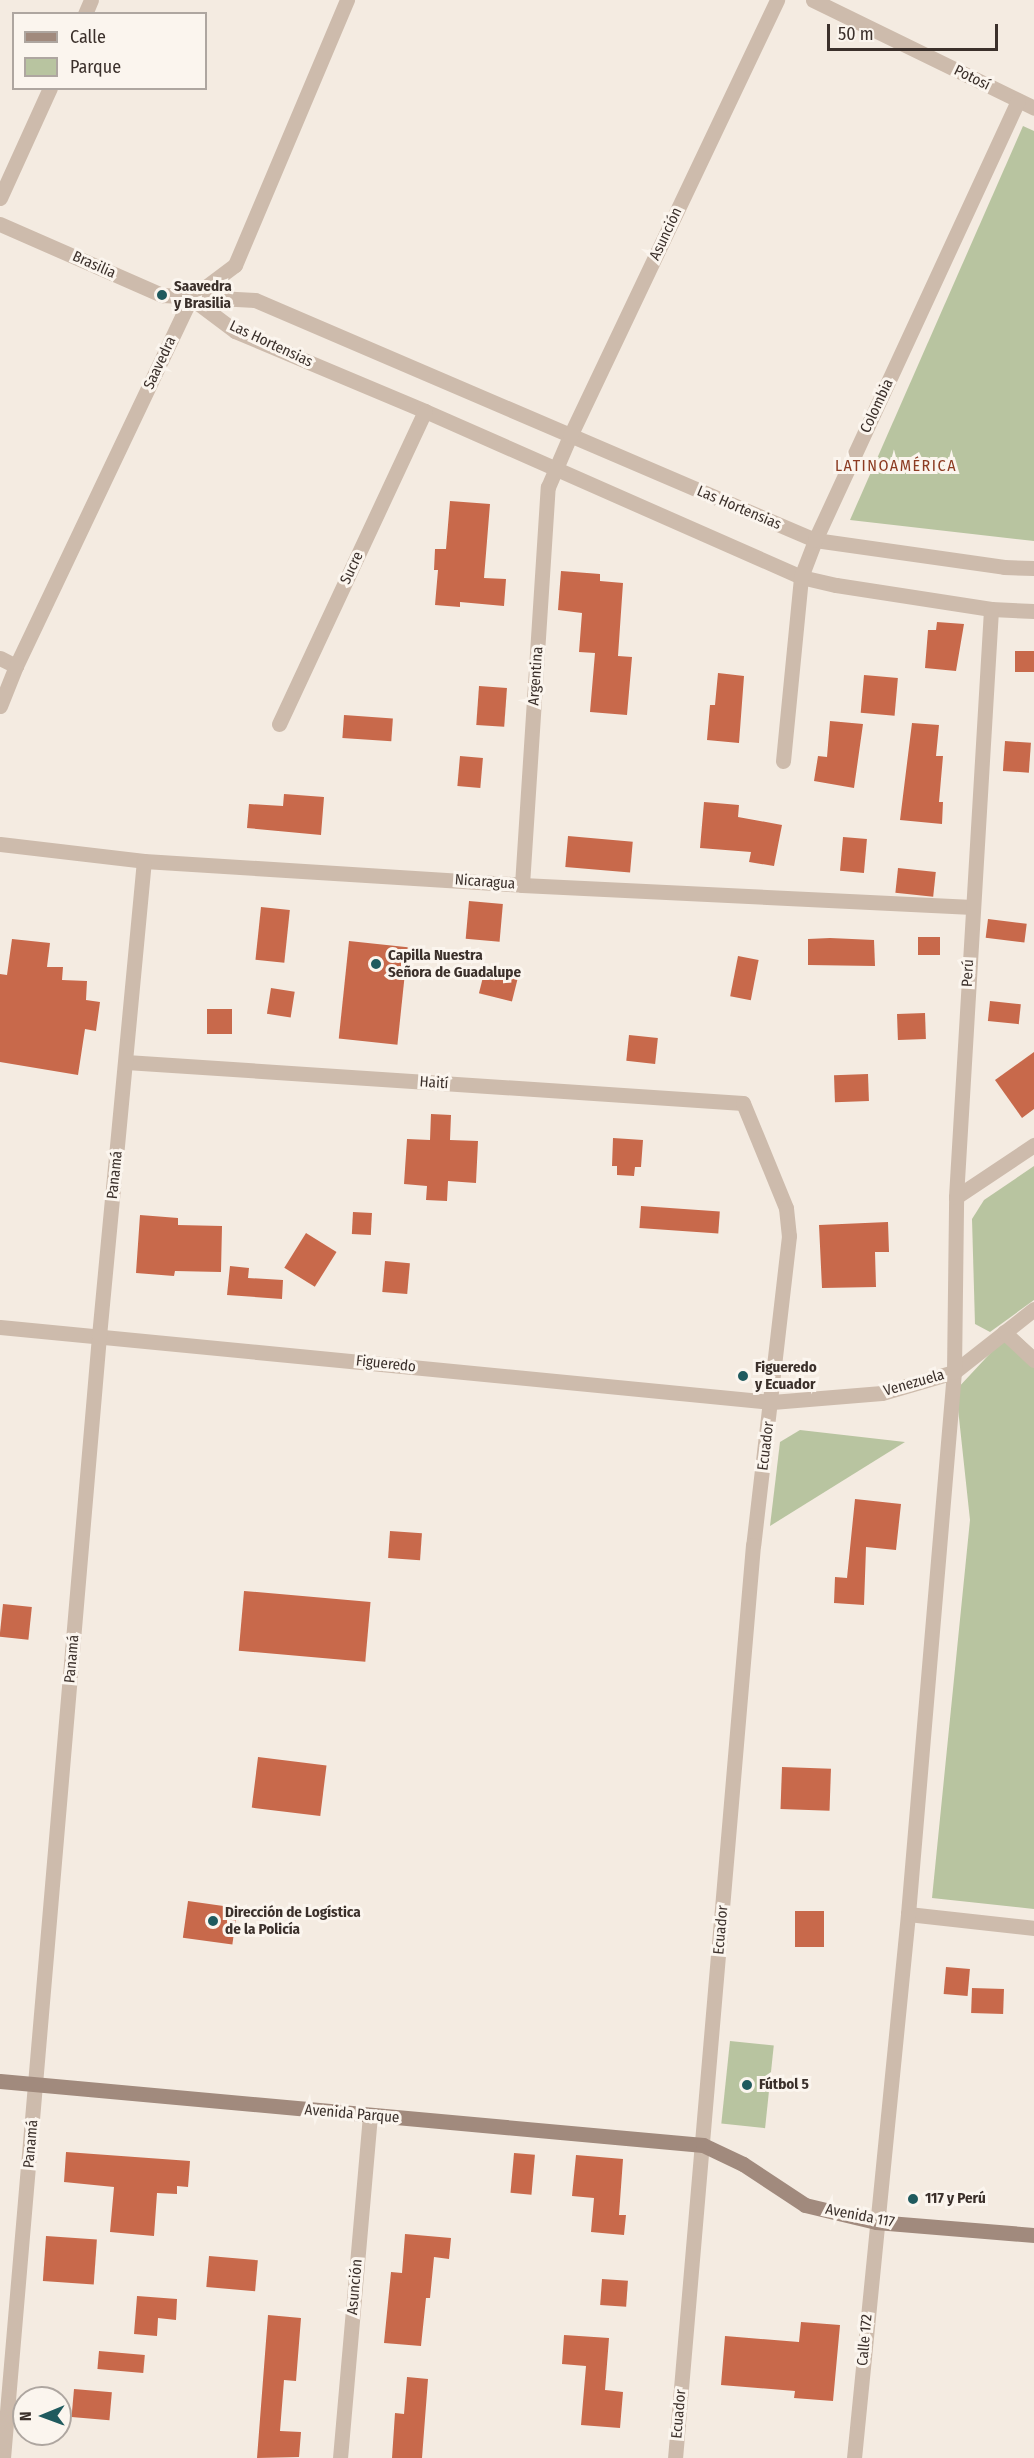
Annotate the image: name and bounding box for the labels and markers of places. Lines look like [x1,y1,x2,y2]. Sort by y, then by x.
place label: Saavedra y Brasilia [174,277,232,312]
marker: Saavedra y Brasilia [155,288,169,302]
place label: Capilla Nuestra Señora de Guadalupe [388,946,521,981]
marker: Capilla Nuestra Señora de Guadalupe [369,957,383,971]
place label: Figueredo y Ecuador [755,1358,817,1393]
marker: Figueredo y Ecuador [736,1369,750,1383]
place label: Dirección de Logística de la Policía [225,1903,361,1938]
marker: Dirección de Logística de la Policía [206,1914,220,1928]
place label: Fútbol 5 [759,2076,809,2094]
marker: Fútbol 5 [740,2078,754,2092]
place label: 117 y Perú [925,2190,986,2208]
marker: 117 y Perú [906,2192,920,2206]

